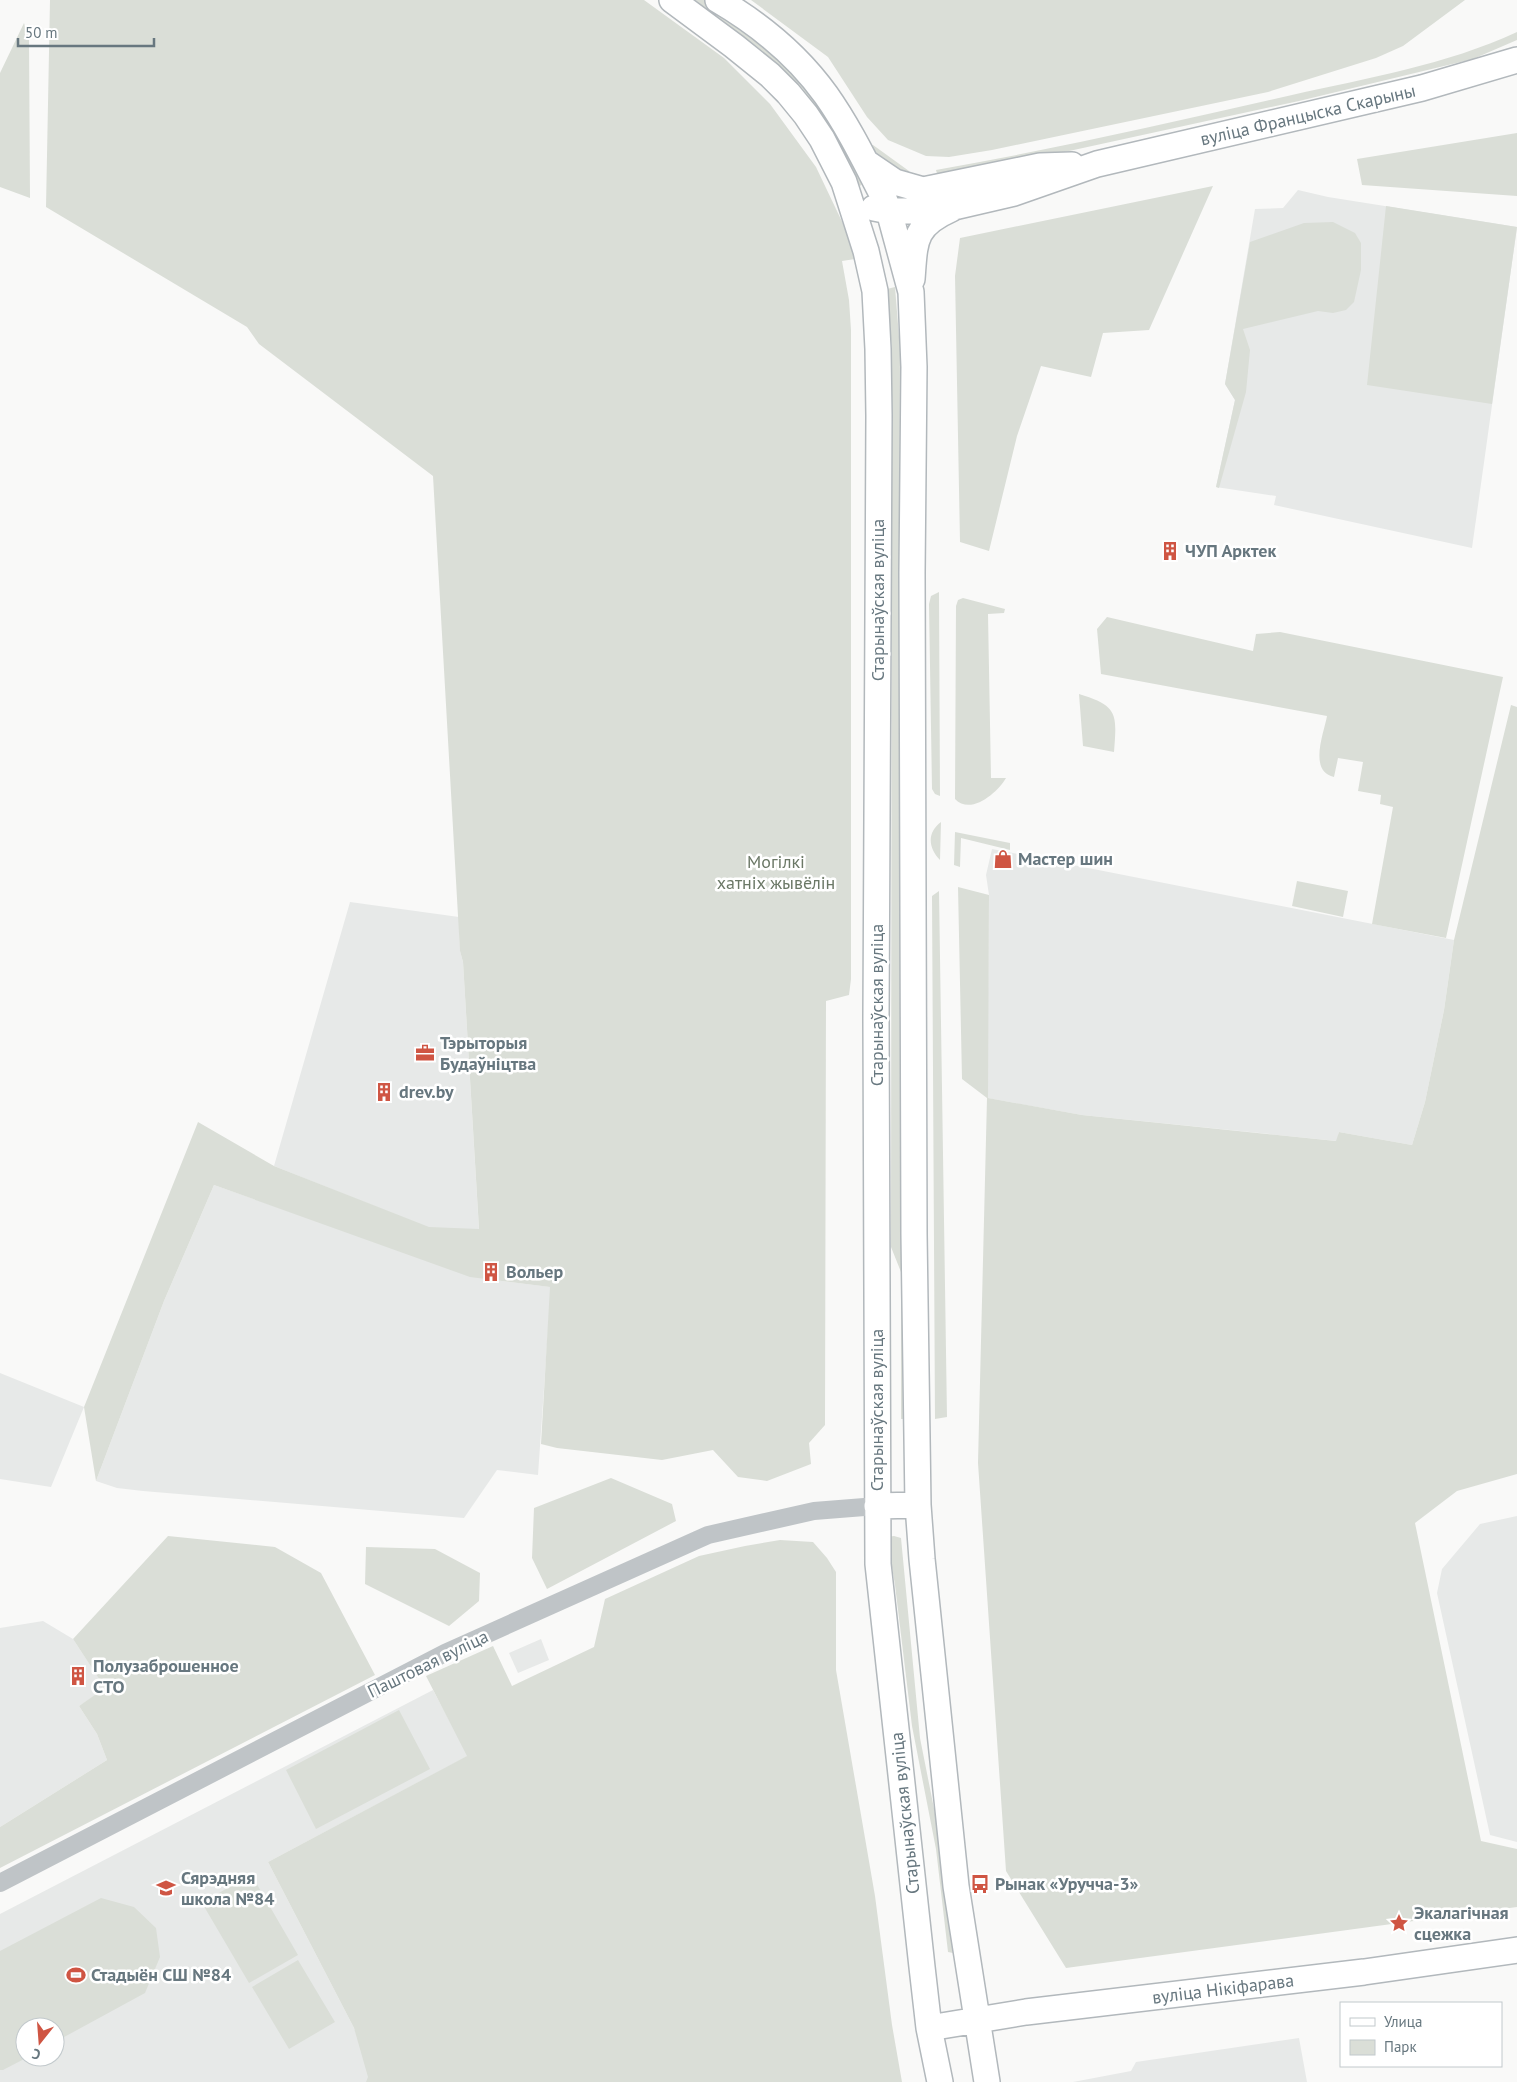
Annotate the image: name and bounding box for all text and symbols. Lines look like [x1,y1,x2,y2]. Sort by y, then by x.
scale bar [18,15,154,47]
text: 50 m [25,23,58,42]
street label: вуліца Францыска Скарыны [1198,79,1418,150]
street label: Старынаўская вуліца [866,519,889,681]
place label: ЧУП Арктек [1185,539,1276,562]
building icon: ЧУП Арктек [1159,540,1181,562]
place label: Мастер шин [1018,847,1113,870]
shop icon: Мастер шин [992,848,1014,870]
park label: Могілкі хатніх жывёлін [717,850,835,894]
street label: Старынаўская вуліца [865,924,888,1086]
place label: Тэрыторыя Будаўніцтва [440,1031,536,1075]
office icon: Тэрыторыя Будаўніцтва [414,1042,436,1064]
place label: drev.by [399,1080,454,1103]
building icon: drev.by [373,1081,395,1103]
place label: Вольер [506,1260,563,1283]
building icon: Вольер [480,1261,502,1283]
street label: Старынаўская вуліца [865,1329,888,1491]
street label: Паштовая вуліца [364,1624,492,1703]
place label: Полузаброшенное СТО [93,1654,239,1698]
building icon: Полузаброшенное СТО [67,1665,89,1687]
street label: Старынаўская вуліца [885,1731,924,1895]
place label: Сярэдняя школа №84 [181,1866,274,1910]
place label: Рынак «Уручча-3» [995,1872,1139,1895]
bus stop icon: Рынак «Уручча-3» [969,1873,991,1895]
school or university icon: Сярэдняя школа №84 [155,1877,177,1899]
place label: Экалагічная сцежка [1414,1901,1509,1945]
place icon: Экалагічная сцежка [1388,1912,1410,1934]
place label: Стадыён СШ №84 [91,1963,231,1986]
sports icon: Стадыён СШ №84 [65,1964,87,1986]
street label: вуліца Нікіфарава [1151,1968,1295,2009]
legend [1340,2002,1502,2067]
text: Улица [1384,2012,1422,2031]
north arrow [15,2017,65,2067]
text: Парк [1384,2037,1417,2056]
text: С [30,2045,43,2064]

